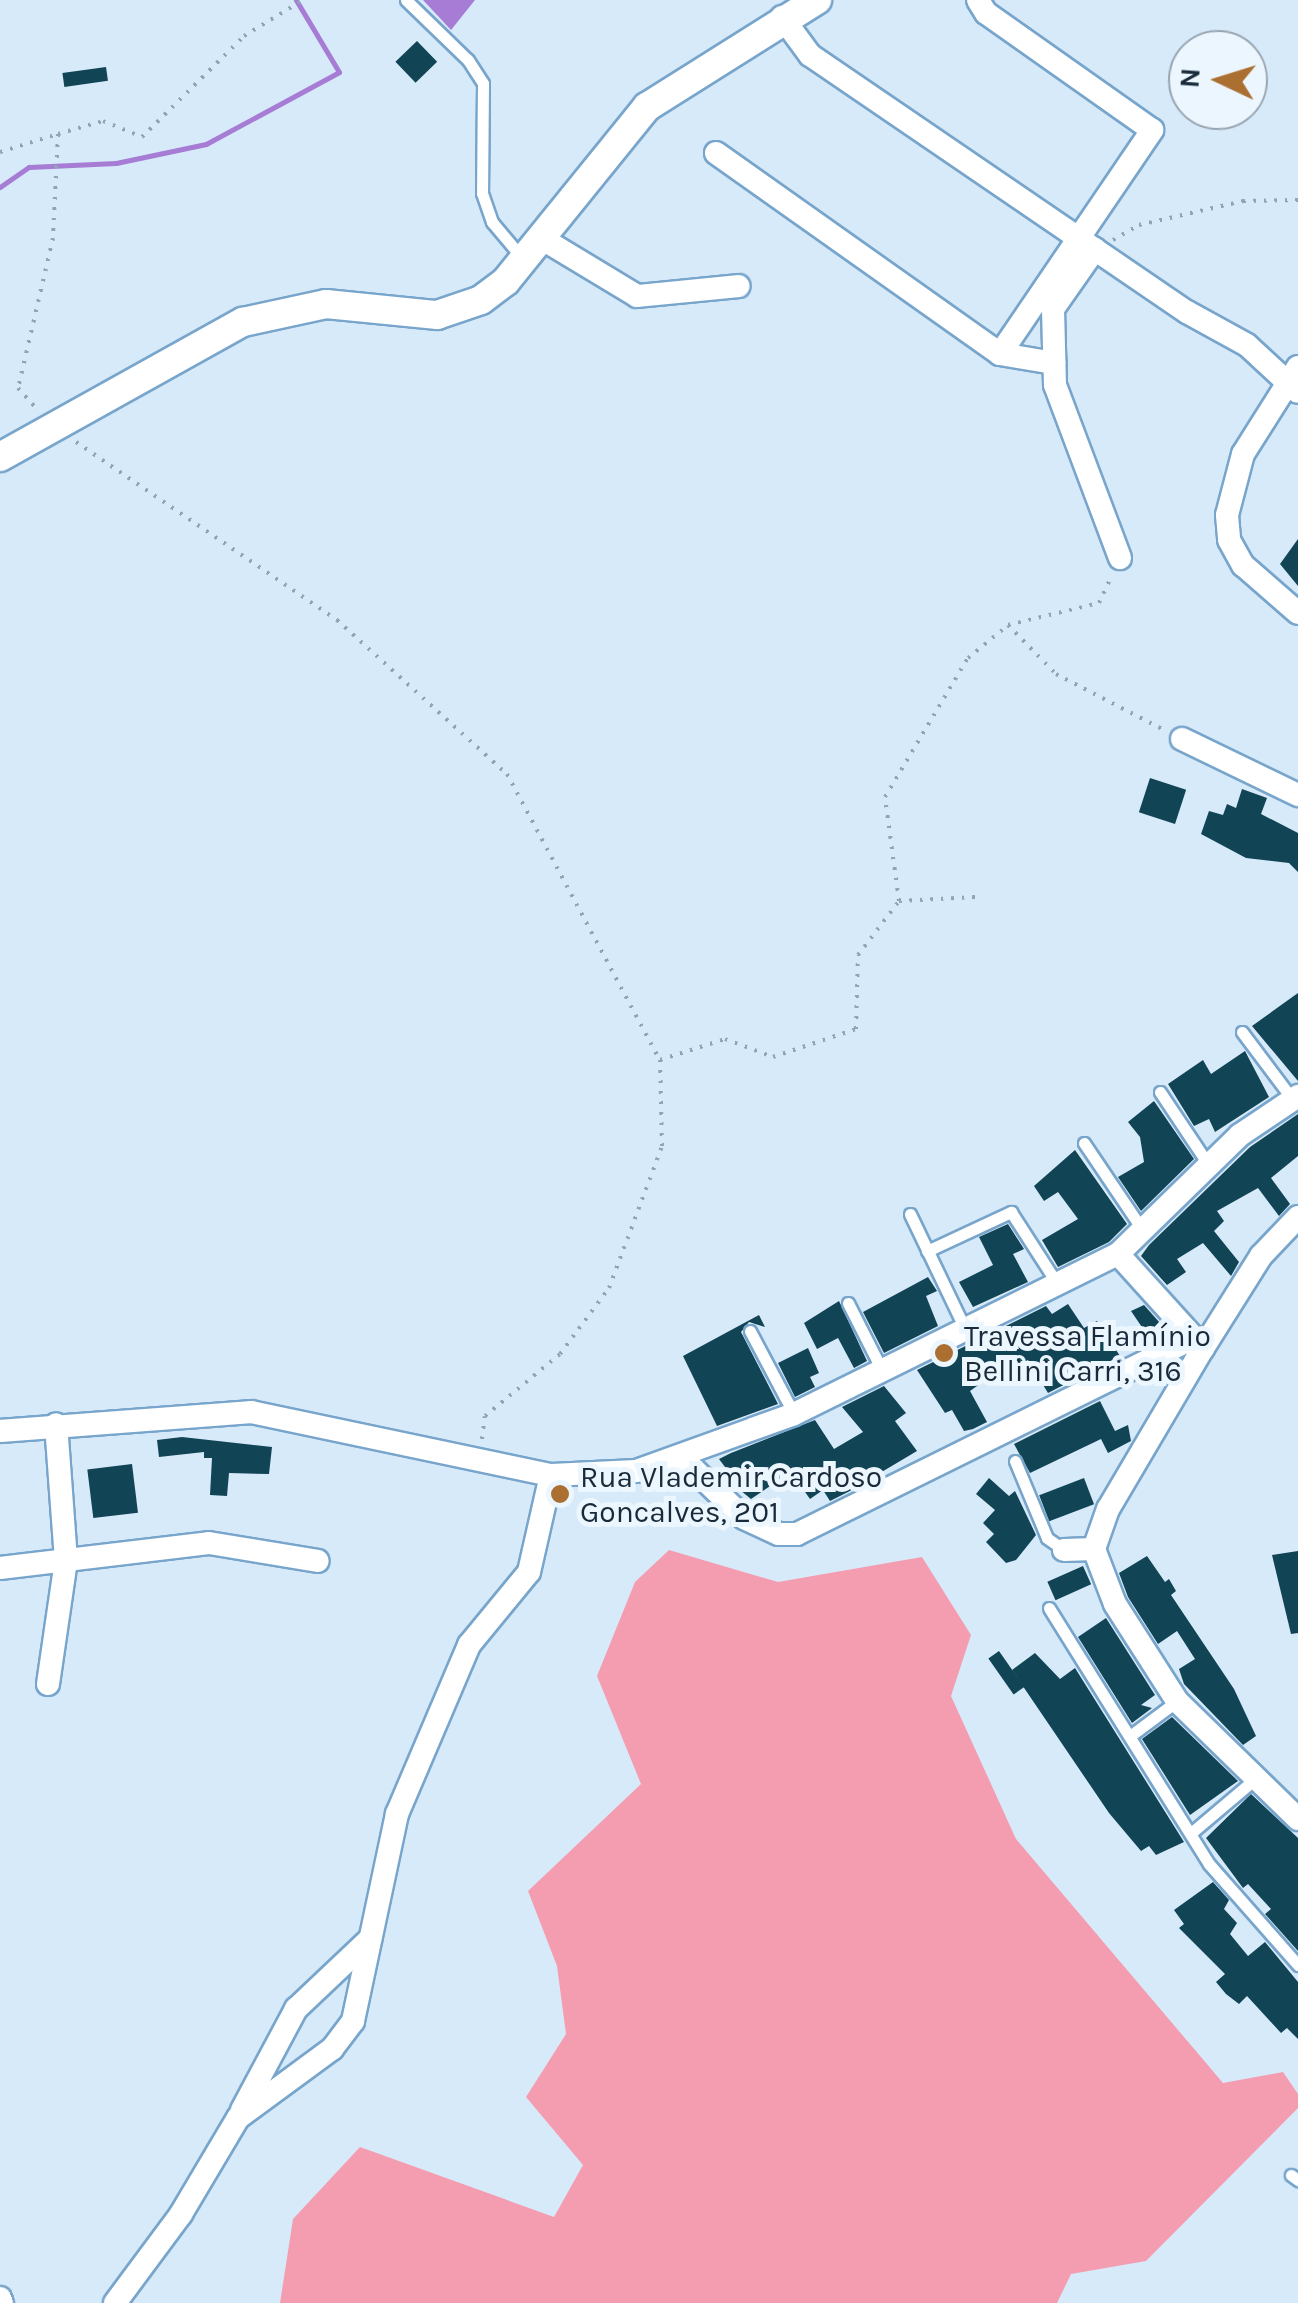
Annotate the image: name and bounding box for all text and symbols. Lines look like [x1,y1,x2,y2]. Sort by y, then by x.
north arrow [1168,30,1268,130]
text: N [1172,67,1207,89]
place label: Travessa Flamínio Bellini Carri, 316 [964,1318,1211,1388]
marker: Travessa Flamínio Bellini Carri, 316 [933,1342,955,1364]
place label: Rua Vlademir Cardoso Goncalves, 201 [580,1459,882,1530]
marker: Rua Vlademir Cardoso Goncalves, 201 [549,1483,571,1505]

